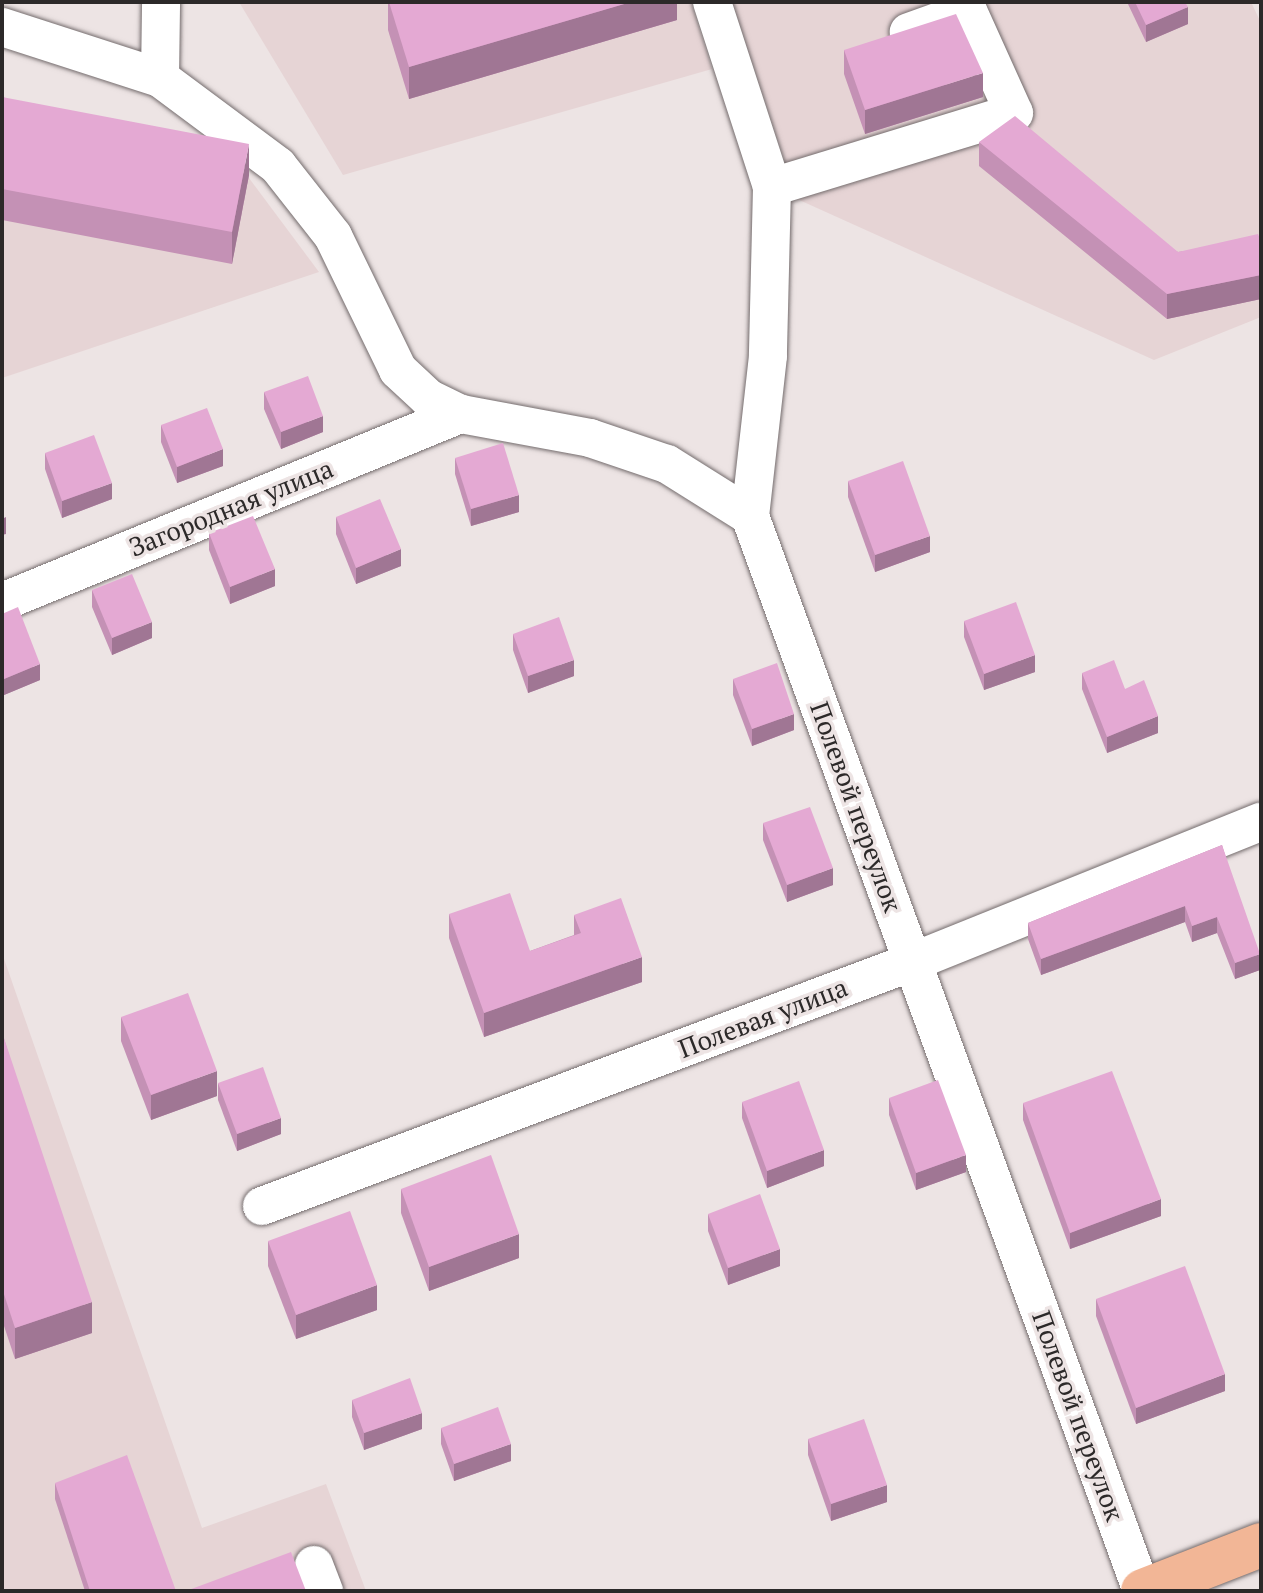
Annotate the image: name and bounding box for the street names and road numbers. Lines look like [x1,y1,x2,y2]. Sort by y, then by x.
street label: Загородная улица [124,453,338,563]
street label: Полевой переулок [803,698,909,916]
street label: Полевая улица [674,972,852,1064]
street label: Полевой переулок [1025,1307,1131,1525]

